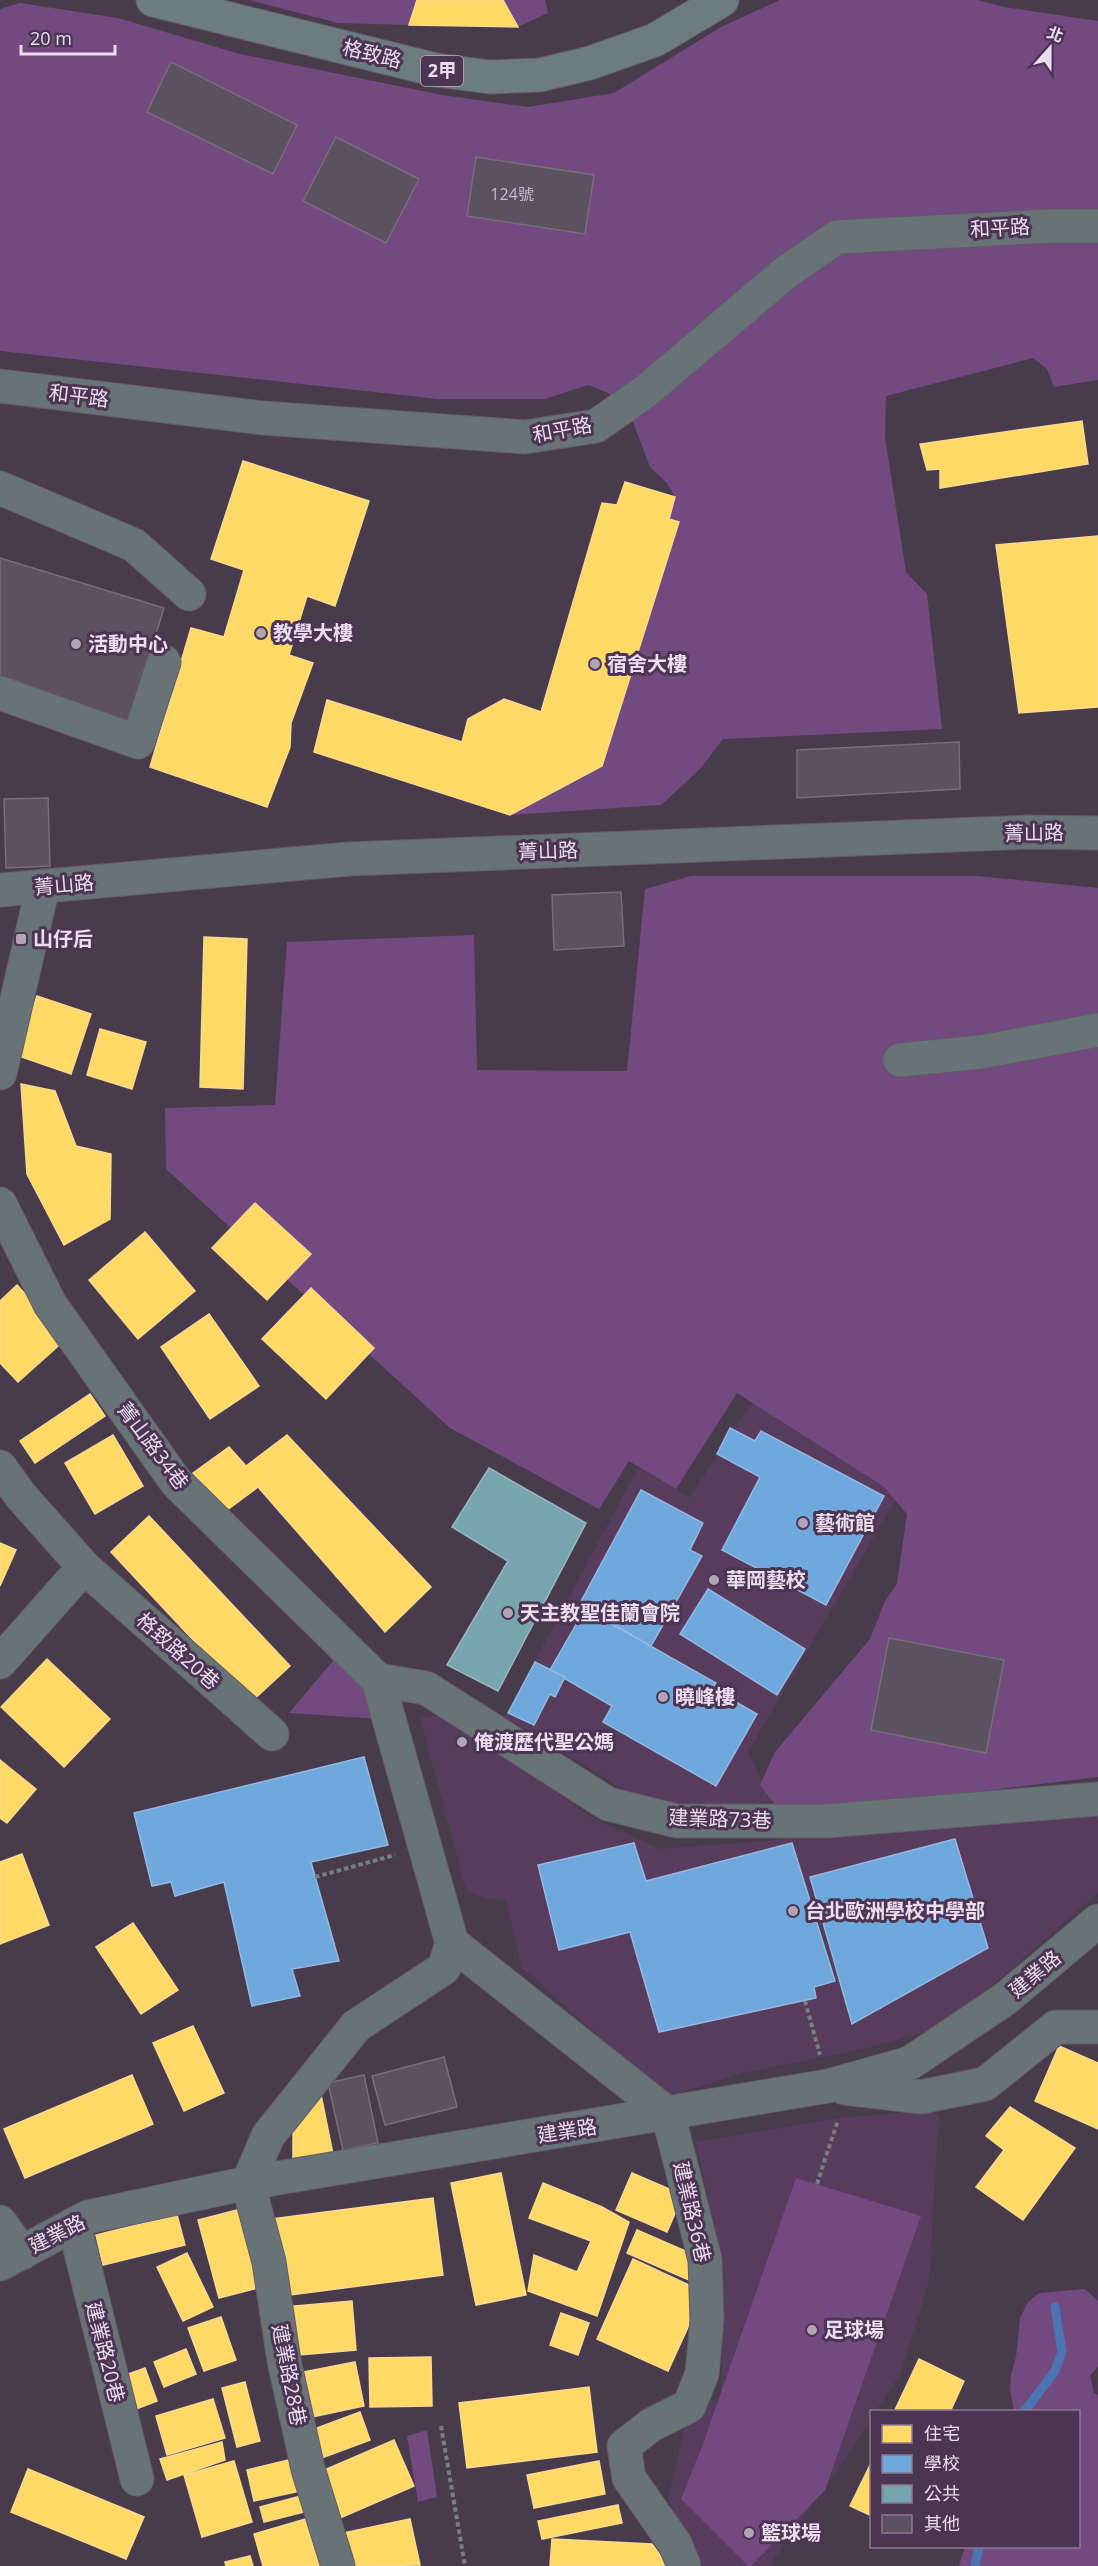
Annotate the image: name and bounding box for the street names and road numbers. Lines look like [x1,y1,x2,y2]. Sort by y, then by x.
street label: 格致路 [340,33,404,74]
road number: 2甲 [421,56,463,86]
street label: 和平路 [969,212,1031,243]
street label: 和平路 [48,378,110,413]
street label: 和平路 [530,411,594,448]
street label: 菁山路 [1004,818,1064,847]
street label: 菁山路 [518,836,578,865]
street label: 菁山路 [33,868,95,901]
street label: 菁山路34巷 [112,1396,195,1495]
street label: 格致路20巷 [131,1606,226,1695]
street label: 建業路73巷 [668,1803,772,1834]
street label: 建業路 [1003,1944,1066,2003]
street label: 建業路 [535,2112,599,2149]
street label: 建業路36巷 [668,2159,717,2265]
street label: 建業路 [24,2208,90,2259]
street label: 建業路20巷 [80,2299,131,2405]
street label: 建業路28巷 [266,2322,313,2428]

